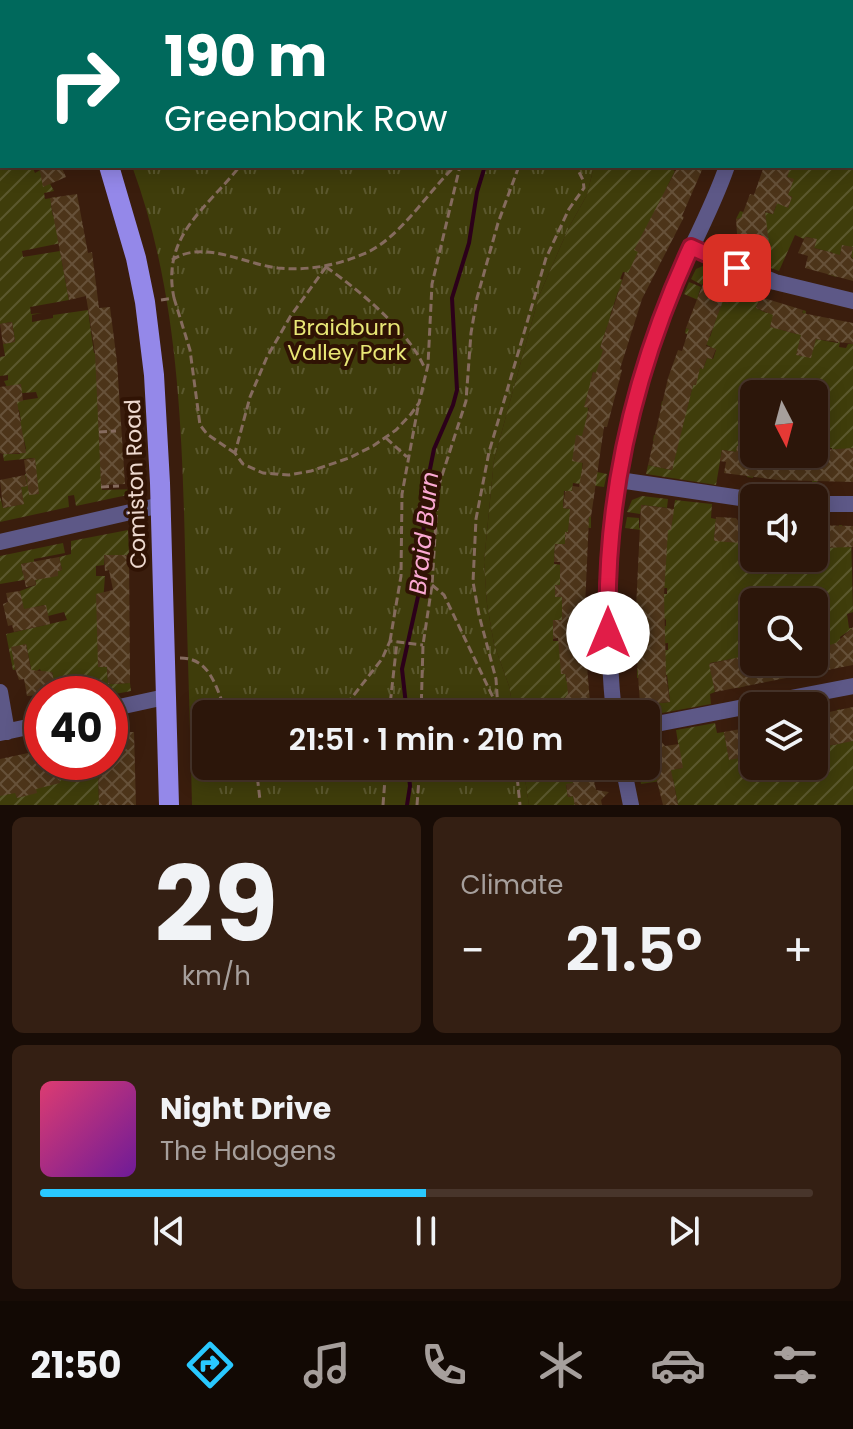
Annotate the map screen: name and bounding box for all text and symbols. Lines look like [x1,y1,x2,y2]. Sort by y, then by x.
text: 190 m [164,17,327,96]
icon: right [32,32,136,136]
text: Greenbank Row [164,93,447,144]
pin [703,234,771,302]
icon: arrive [715,246,759,290]
park label: Braidburn Valley Park [287,312,407,368]
north arrow [740,380,828,468]
map controls [740,380,828,780]
street label: Comiston Road [117,399,154,569]
water label: Braid Burn [401,470,446,596]
button: sound [740,484,828,572]
button: search [740,588,828,676]
position arrow [566,591,650,675]
speed limit sign: 40 [24,676,128,780]
button: layers [740,692,828,780]
text: 21:51 · 1 min · 210 m [289,718,563,761]
text: 29 [155,832,278,977]
text: Climate [461,867,563,903]
text: 21.5° [565,908,702,992]
text: − [461,920,485,981]
text: + [783,920,813,981]
text: km/h [182,958,251,994]
text: Night Drive [160,1087,331,1130]
text: The Halogens [160,1133,336,1169]
icon: previous [147,1209,191,1253]
icon: pause [404,1209,448,1253]
icon: next [662,1209,706,1253]
icon: directions [182,1337,238,1393]
icon: music [299,1337,355,1393]
icon: phone [416,1337,472,1393]
icon: climate [533,1337,589,1393]
icon: car [650,1337,706,1393]
icon: filters [767,1337,823,1393]
text: 21:50 [30,1340,122,1391]

